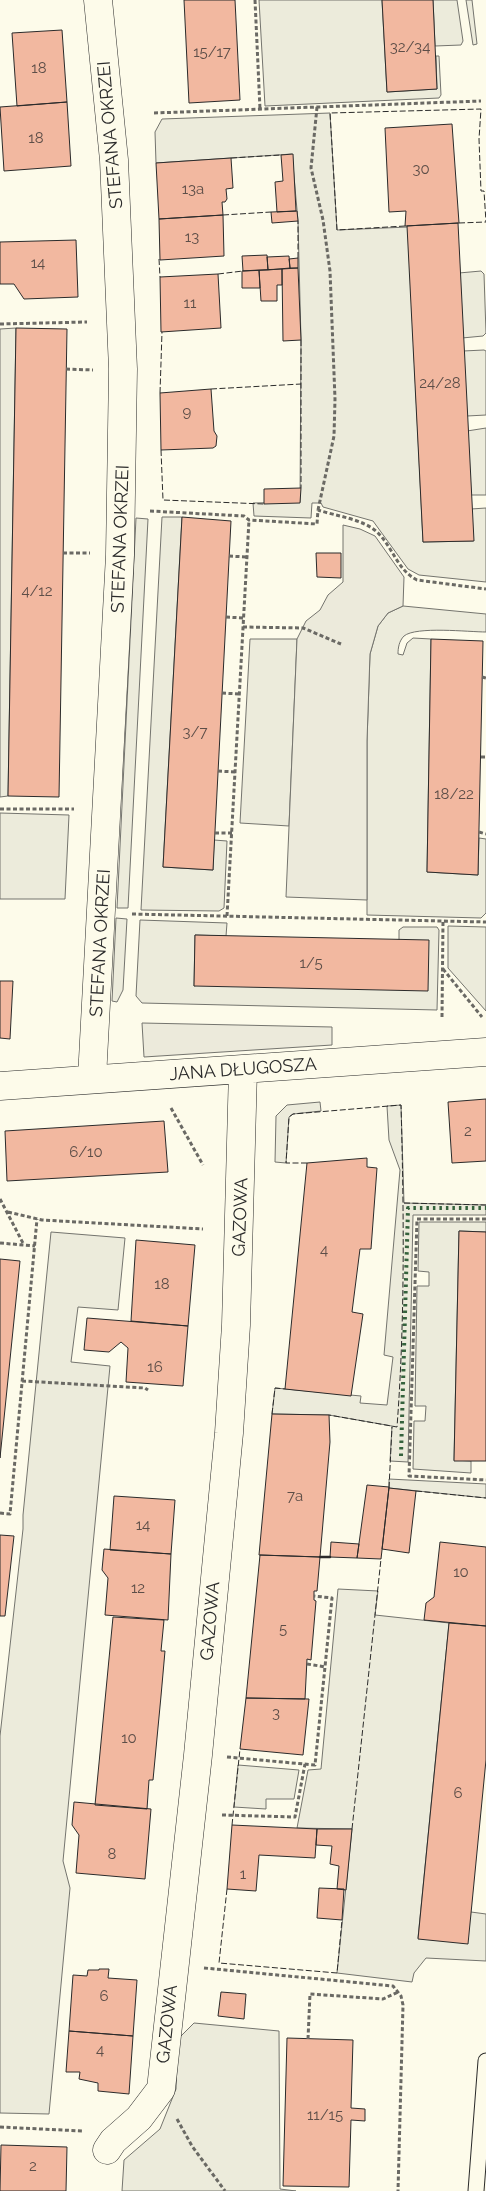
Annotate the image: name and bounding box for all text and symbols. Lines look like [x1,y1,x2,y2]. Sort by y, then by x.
house number: 32/34 [390,38,430,56]
house number: 15/17 [193,43,231,61]
house number: 18 [31,59,47,77]
street label: STEFANA OKRZEI [93,60,126,210]
house number: 18 [28,129,44,147]
house number: 30 [412,160,430,178]
house number: 13a [182,180,204,198]
house number: 13 [185,228,199,246]
house number: 14 [31,254,45,272]
house number: 11 [184,294,197,312]
house number: 24/28 [419,374,461,392]
house number: 9 [183,403,192,421]
street label: STEFANA OKRZEI [106,465,133,613]
house number: 4/12 [21,582,53,600]
house number: 3/7 [182,723,208,741]
house number: 18/22 [434,785,474,803]
street label: STEFANA OKRZEI [85,868,114,1018]
house number: 1/5 [299,954,323,972]
street label: JANA DŁUGOSZA [168,1053,317,1084]
house number: 2 [464,1122,472,1140]
house number: 6/10 [69,1143,103,1161]
street label: GAZOWA [228,1177,251,1257]
house number: 4 [320,1241,328,1259]
house number: 18 [154,1275,170,1293]
house number: 16 [147,1358,163,1376]
house number: 7a [287,1487,303,1505]
house number: 14 [136,1516,150,1534]
house number: 10 [453,1563,469,1581]
house number: 12 [131,1579,145,1597]
street label: GAZOWA [196,1581,223,1661]
house number: 5 [279,1620,287,1638]
house number: 3 [272,1704,280,1722]
house number: 10 [121,1729,137,1747]
house number: 6 [453,1784,463,1802]
house number: 8 [108,1845,117,1863]
house number: 1 [240,1865,247,1883]
street label: GAZOWA [152,1984,181,2064]
house number: 6 [99,1987,109,2005]
house number: 4 [96,2041,104,2059]
house number: 11/15 [307,2106,343,2124]
house number: 2 [29,2157,37,2175]

